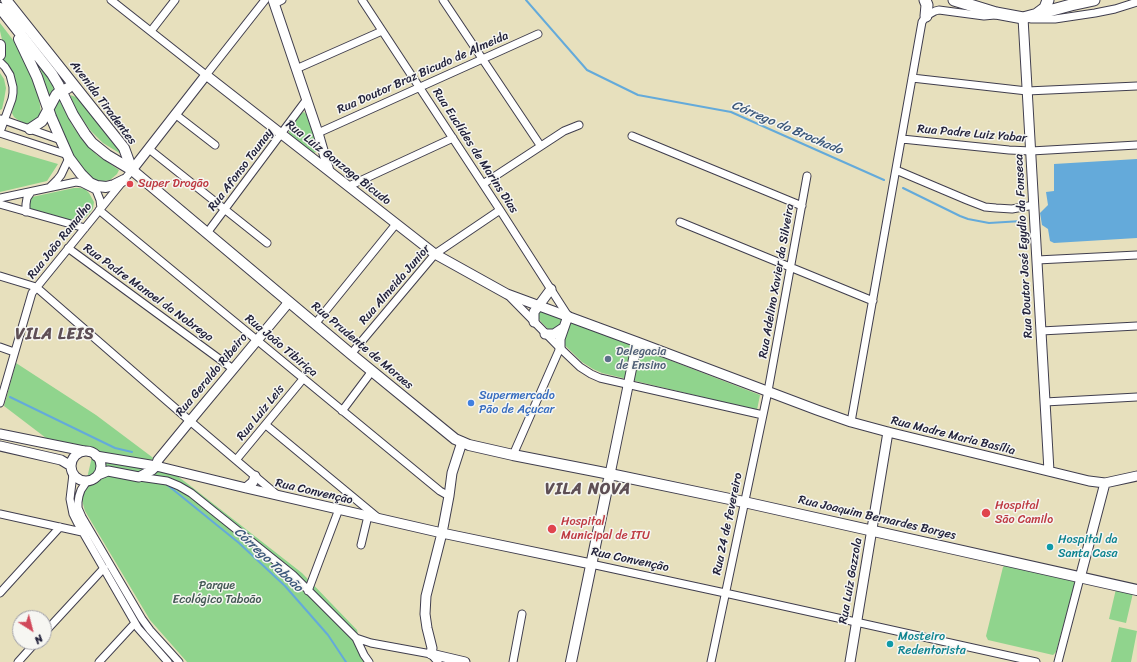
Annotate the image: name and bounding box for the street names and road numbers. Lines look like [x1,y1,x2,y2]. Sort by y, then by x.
street label: Rua Doutor Braz Bicudo de Almeida [335,29,511,117]
street label: Avenida Tiradentes [67,58,139,148]
street label: Rua Euclídes de Marins Dias [429,86,521,216]
street label: Rua Luiz Gonzaga Bicudo [283,117,393,209]
street label: Rua Padre Luiz Yabar [917,122,1027,146]
street label: Rua Afonso Taunay [205,126,277,214]
street label: Rua Doutor José Egydio da Fonseca [1012,154,1036,338]
street label: Rua João Ramalho [25,200,95,282]
street label: Rua Adelino Xavier da Silveira [756,202,798,360]
street label: Rua Padre Manoel da Nobrega [80,241,216,345]
street label: Rua Almeida Junior [356,242,434,328]
street label: Rua Prudente de Moraes [308,299,416,393]
street label: Rua João Tibiriça [242,312,320,380]
street label: Rua Geraldo Ribeiro [173,331,251,419]
street label: Rua Luiz Leis [234,382,288,444]
street label: Rua Madre Maria Basília [889,414,1017,458]
street label: Rua 24 de fevereiro [710,472,746,576]
street label: Rua Convenção [274,476,354,508]
street label: Rua Joaquim Bernardes Borges [797,493,957,543]
street label: Rua Luiz Gazzola [836,537,866,625]
street label: Rua Convenção [590,545,670,575]

